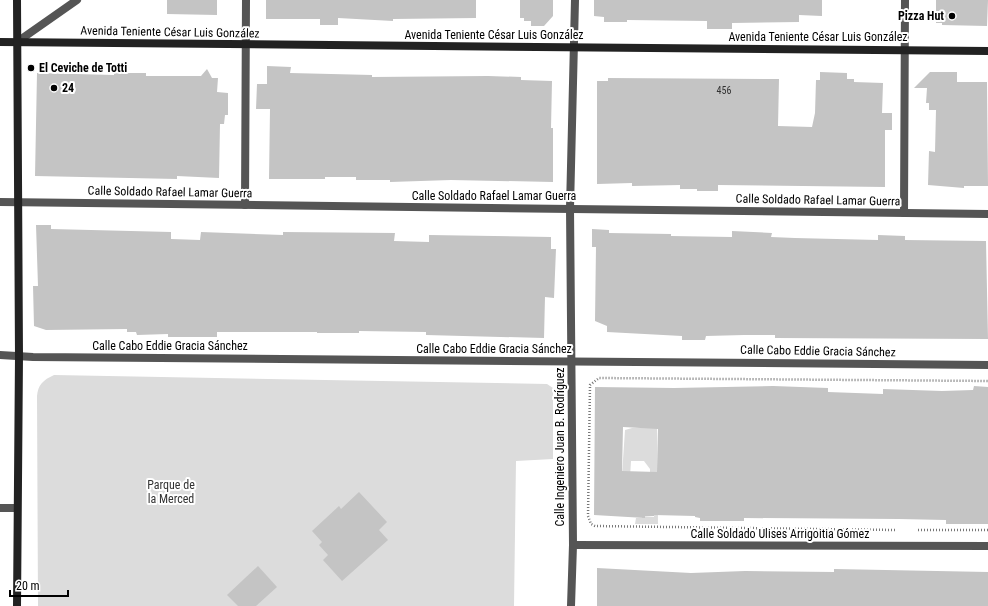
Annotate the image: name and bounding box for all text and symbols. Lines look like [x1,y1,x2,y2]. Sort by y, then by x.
place label: Pizza Hut [898,9,944,23]
marker: Pizza Hut [947,11,957,21]
street label: Avenida Teniente César Luis González [80,23,260,41]
street label: Avenida Teniente César Luis González [404,28,584,42]
street label: Avenida Teniente César Luis González [728,30,908,44]
place label: El Ceviche de Totti [39,61,127,75]
marker: El Ceviche de Totti [26,63,36,73]
place label: 24 [62,81,74,95]
marker: 24 [49,83,59,93]
house number: 456 [717,85,731,96]
street label: Calle Soldado Rafael Lamar Guerra [88,184,253,200]
street label: Calle Soldado Rafael Lamar Guerra [412,189,577,203]
street label: Calle Soldado Rafael Lamar Guerra [736,192,901,208]
street label: Calle Cabo Eddie Gracia Sánchez [92,339,248,353]
street label: Calle Cabo Eddie Gracia Sánchez [416,342,572,356]
street label: Calle Cabo Eddie Gracia Sánchez [740,343,896,359]
street label: Calle Ingeniero Juan B. Rodríguez [553,367,567,527]
park label: Parque de la Merced [147,478,195,506]
street label: Calle Soldado Ulises Arrigoitia Gómez [691,527,869,541]
scale bar [10,572,68,598]
text: 20 m [16,579,40,593]

